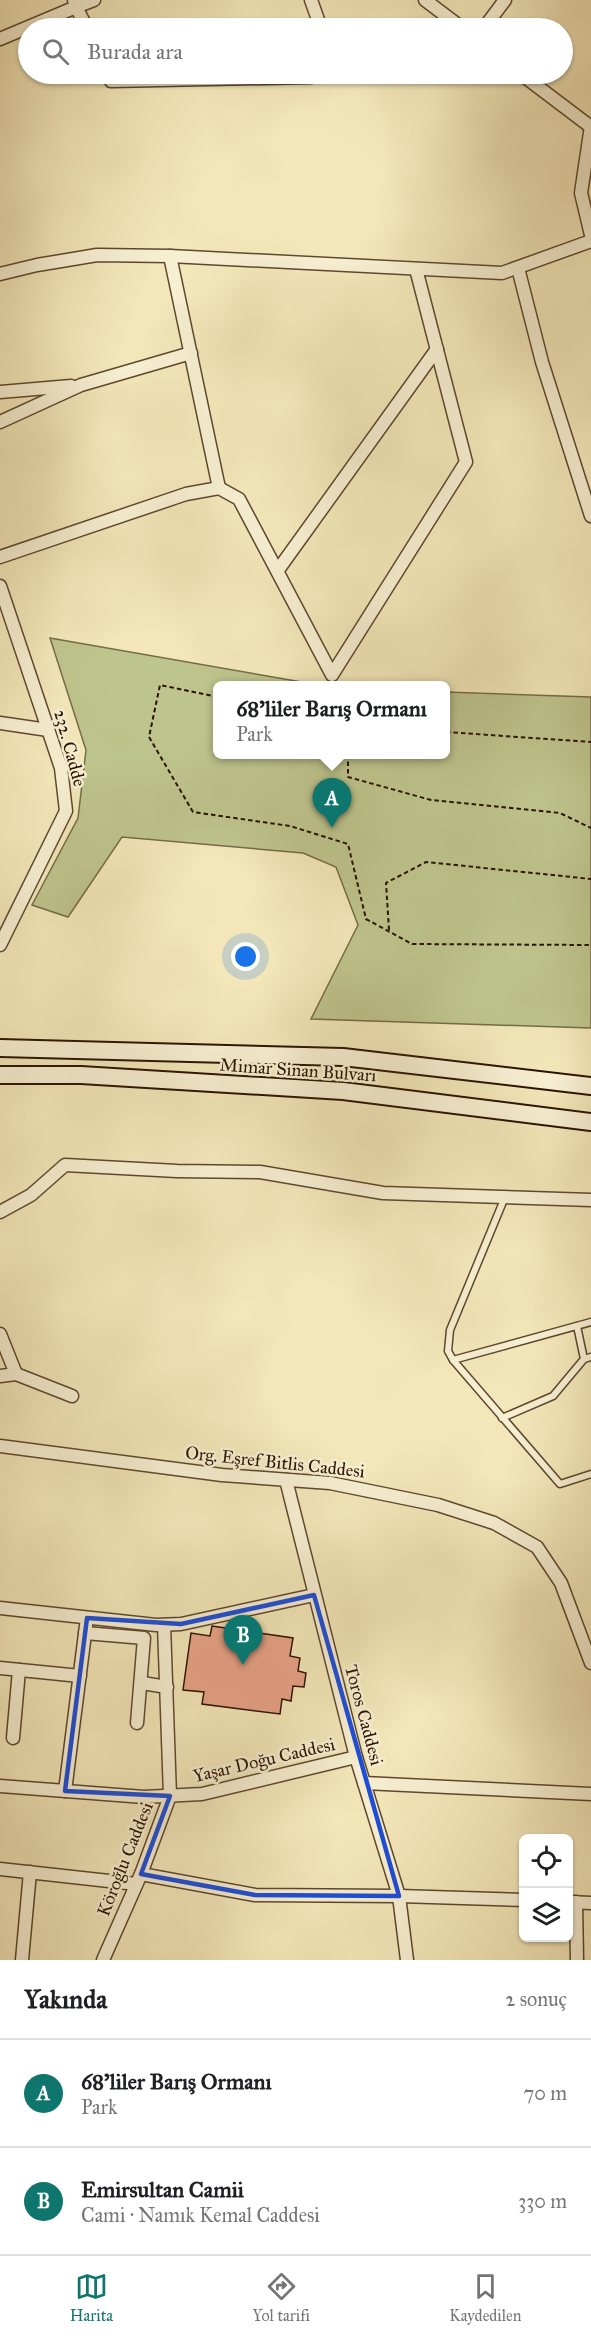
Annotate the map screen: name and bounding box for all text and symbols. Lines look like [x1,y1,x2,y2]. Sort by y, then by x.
search box [18,18,573,84]
icon: search [39,35,72,68]
text: Burada ara [87,38,183,65]
popup [213,681,450,759]
text: 68'liler Barış Ormanı [236,695,427,722]
street label: 232. Cadde [49,707,91,789]
text: Park [236,722,272,746]
pin: A [312,778,352,828]
your location [231,942,260,971]
street label: Mimar Sinan Bulvarı [219,1054,377,1086]
street label: Org. Eşref Bitlis Caddesi [184,1442,366,1483]
pin: B [224,1616,262,1665]
street label: Toros Caddesi [340,1662,388,1768]
street label: Yaşar Doğu Caddesi [191,1733,337,1788]
street label: Köroğlu Caddesi [92,1799,159,1920]
map controls [519,1834,573,1942]
button: locate [519,1834,573,1888]
button: layers [519,1888,573,1942]
text: Yakında [24,1983,107,2015]
text: 2 sonuç [505,1987,567,2011]
text: 68'liler Barış Ormanı [81,2068,271,2095]
text: A [37,2081,50,2105]
text: 70 m [524,2081,567,2105]
text: Park [81,2095,117,2119]
text: Emirsultan Camii [81,2176,244,2203]
text: B [37,2189,50,2213]
text: 330 m [518,2189,567,2213]
text: Cami · Namık Kemal Caddesi [81,2203,320,2227]
tab: Harita [70,2270,113,2325]
tab: Yol tarifi [252,2270,310,2325]
tab: Kaydedilen [449,2270,521,2325]

